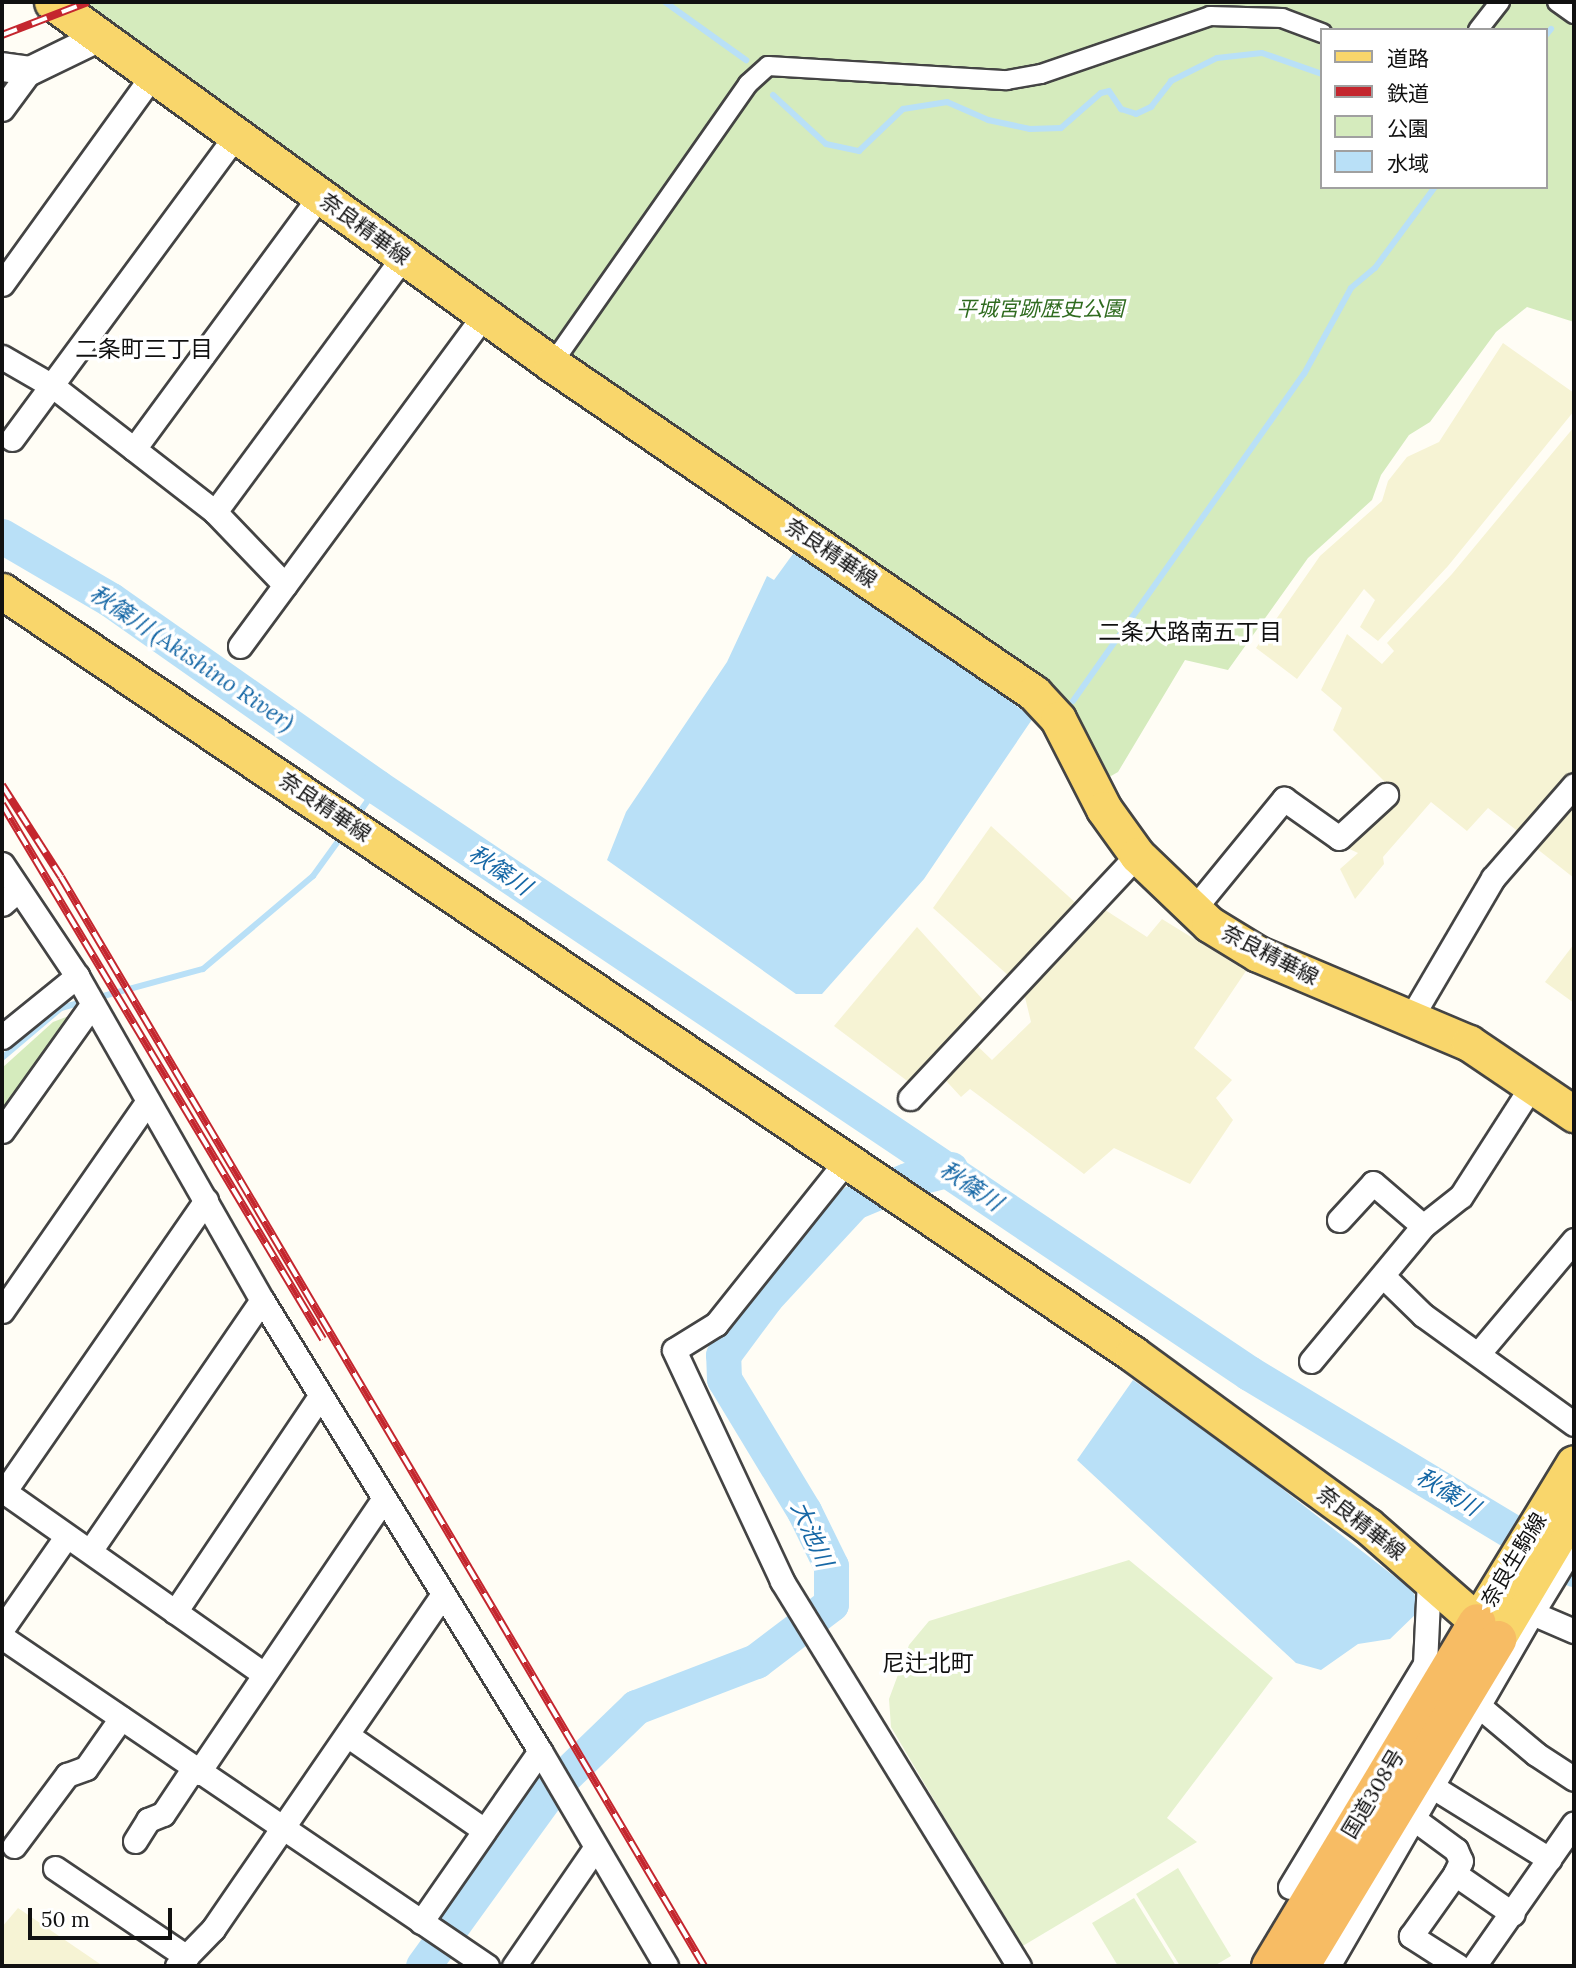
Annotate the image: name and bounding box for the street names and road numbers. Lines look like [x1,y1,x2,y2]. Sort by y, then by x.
street label: 奈良精華線 [315,188,415,270]
street label: 奈良精華線 [780,513,882,593]
street label: 奈良精華線 [274,767,376,847]
street label: 奈良精華線 [1218,920,1322,990]
street label: 奈良精華線 [1312,1481,1410,1565]
street label: 奈良生駒線 [1476,1509,1552,1611]
street label: 国道308号 [1337,1745,1409,1843]

